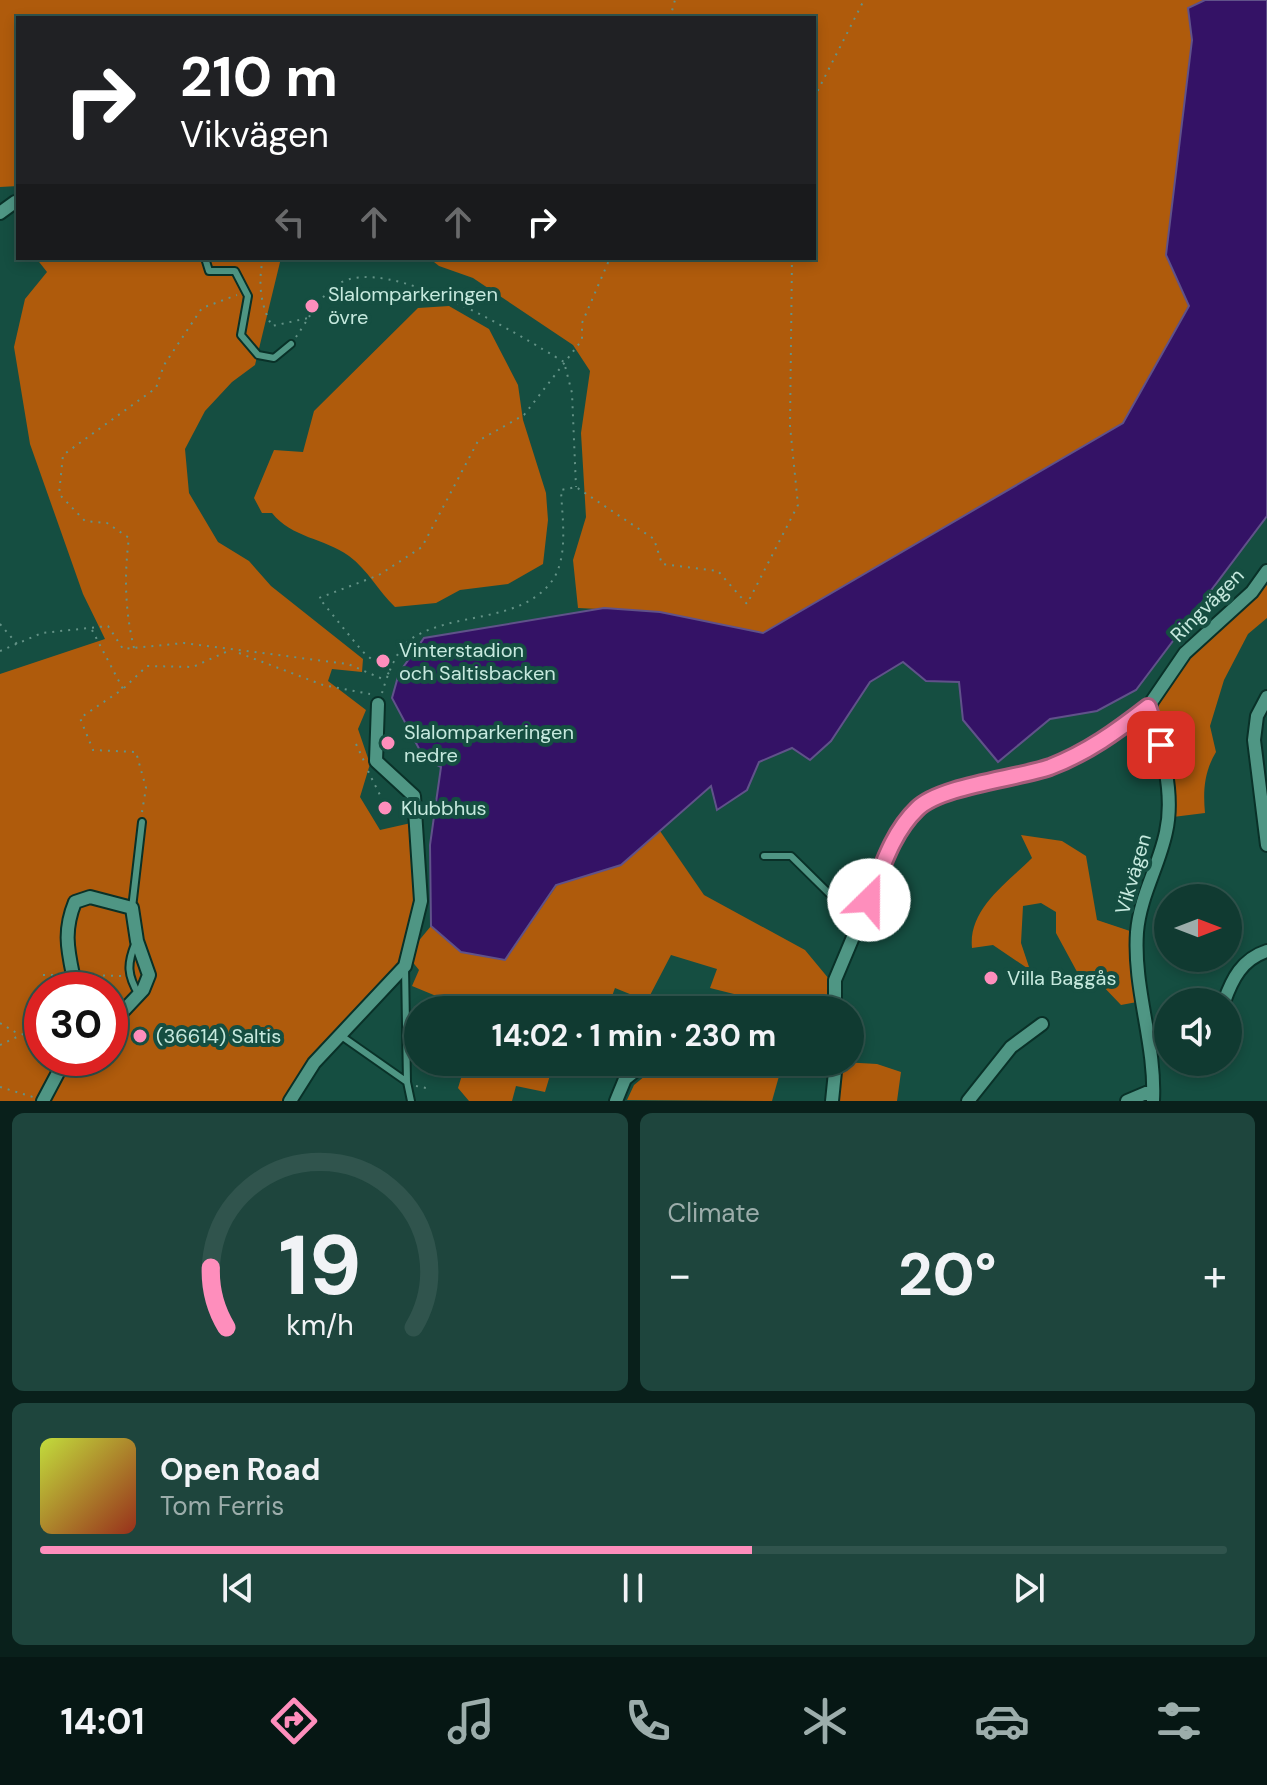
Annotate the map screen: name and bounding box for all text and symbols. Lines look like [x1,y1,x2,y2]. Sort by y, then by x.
text: 210 m [180,40,338,113]
icon: right [48,48,152,152]
text: Vikvägen [180,111,329,158]
icon: left [268,200,312,244]
icon: ahead [352,200,396,244]
icon: ahead [436,200,480,244]
icon: right [520,200,564,244]
place label: Slalomparkeringen övre [328,281,498,330]
marker: Slalomparkeringen övre [303,297,321,315]
street label: Ringvägen [1165,563,1249,647]
place label: Vinterstadion och Saltisbacken [399,637,556,686]
marker: Vinterstadion och Saltisbacken [374,652,392,670]
pin [1127,711,1195,779]
place label: Slalomparkeringen nedre [404,719,574,768]
icon: arrive [1139,723,1183,767]
marker: Slalomparkeringen nedre [379,734,397,752]
place label: Klubbhus [401,795,487,821]
marker: Klubbhus [376,799,394,817]
street label: Vikvägen [1109,831,1157,917]
position arrow [827,858,911,942]
north arrow [1154,884,1242,972]
map controls [1154,884,1242,1076]
place label: Villa Baggås [1007,965,1116,991]
marker: Villa Baggås [982,969,1000,987]
speed limit sign: 30 [24,972,128,1076]
button: sound [1154,988,1242,1076]
text: 14:02 · 1 min · 230 m [492,1016,776,1055]
place label: (36614) Saltis [156,1023,281,1049]
marker: (36614) Saltis [131,1027,149,1045]
text: Climate [668,1196,760,1230]
text: 19 [278,1211,361,1320]
text: 20° [898,1235,996,1314]
text: − [668,1246,692,1304]
text: + [1203,1246,1227,1304]
text: km/h [286,1307,354,1344]
text: Open Road [160,1450,320,1489]
text: Tom Ferris [160,1489,284,1523]
icon: previous [216,1566,260,1610]
icon: pause [611,1566,655,1610]
icon: next [1007,1566,1051,1610]
icon: directions [266,1693,322,1749]
icon: music [443,1693,499,1749]
icon: phone [620,1693,676,1749]
icon: climate [797,1693,853,1749]
icon: car [974,1693,1030,1749]
icon: filters [1151,1693,1207,1749]
text: 14:01 [60,1698,145,1745]

